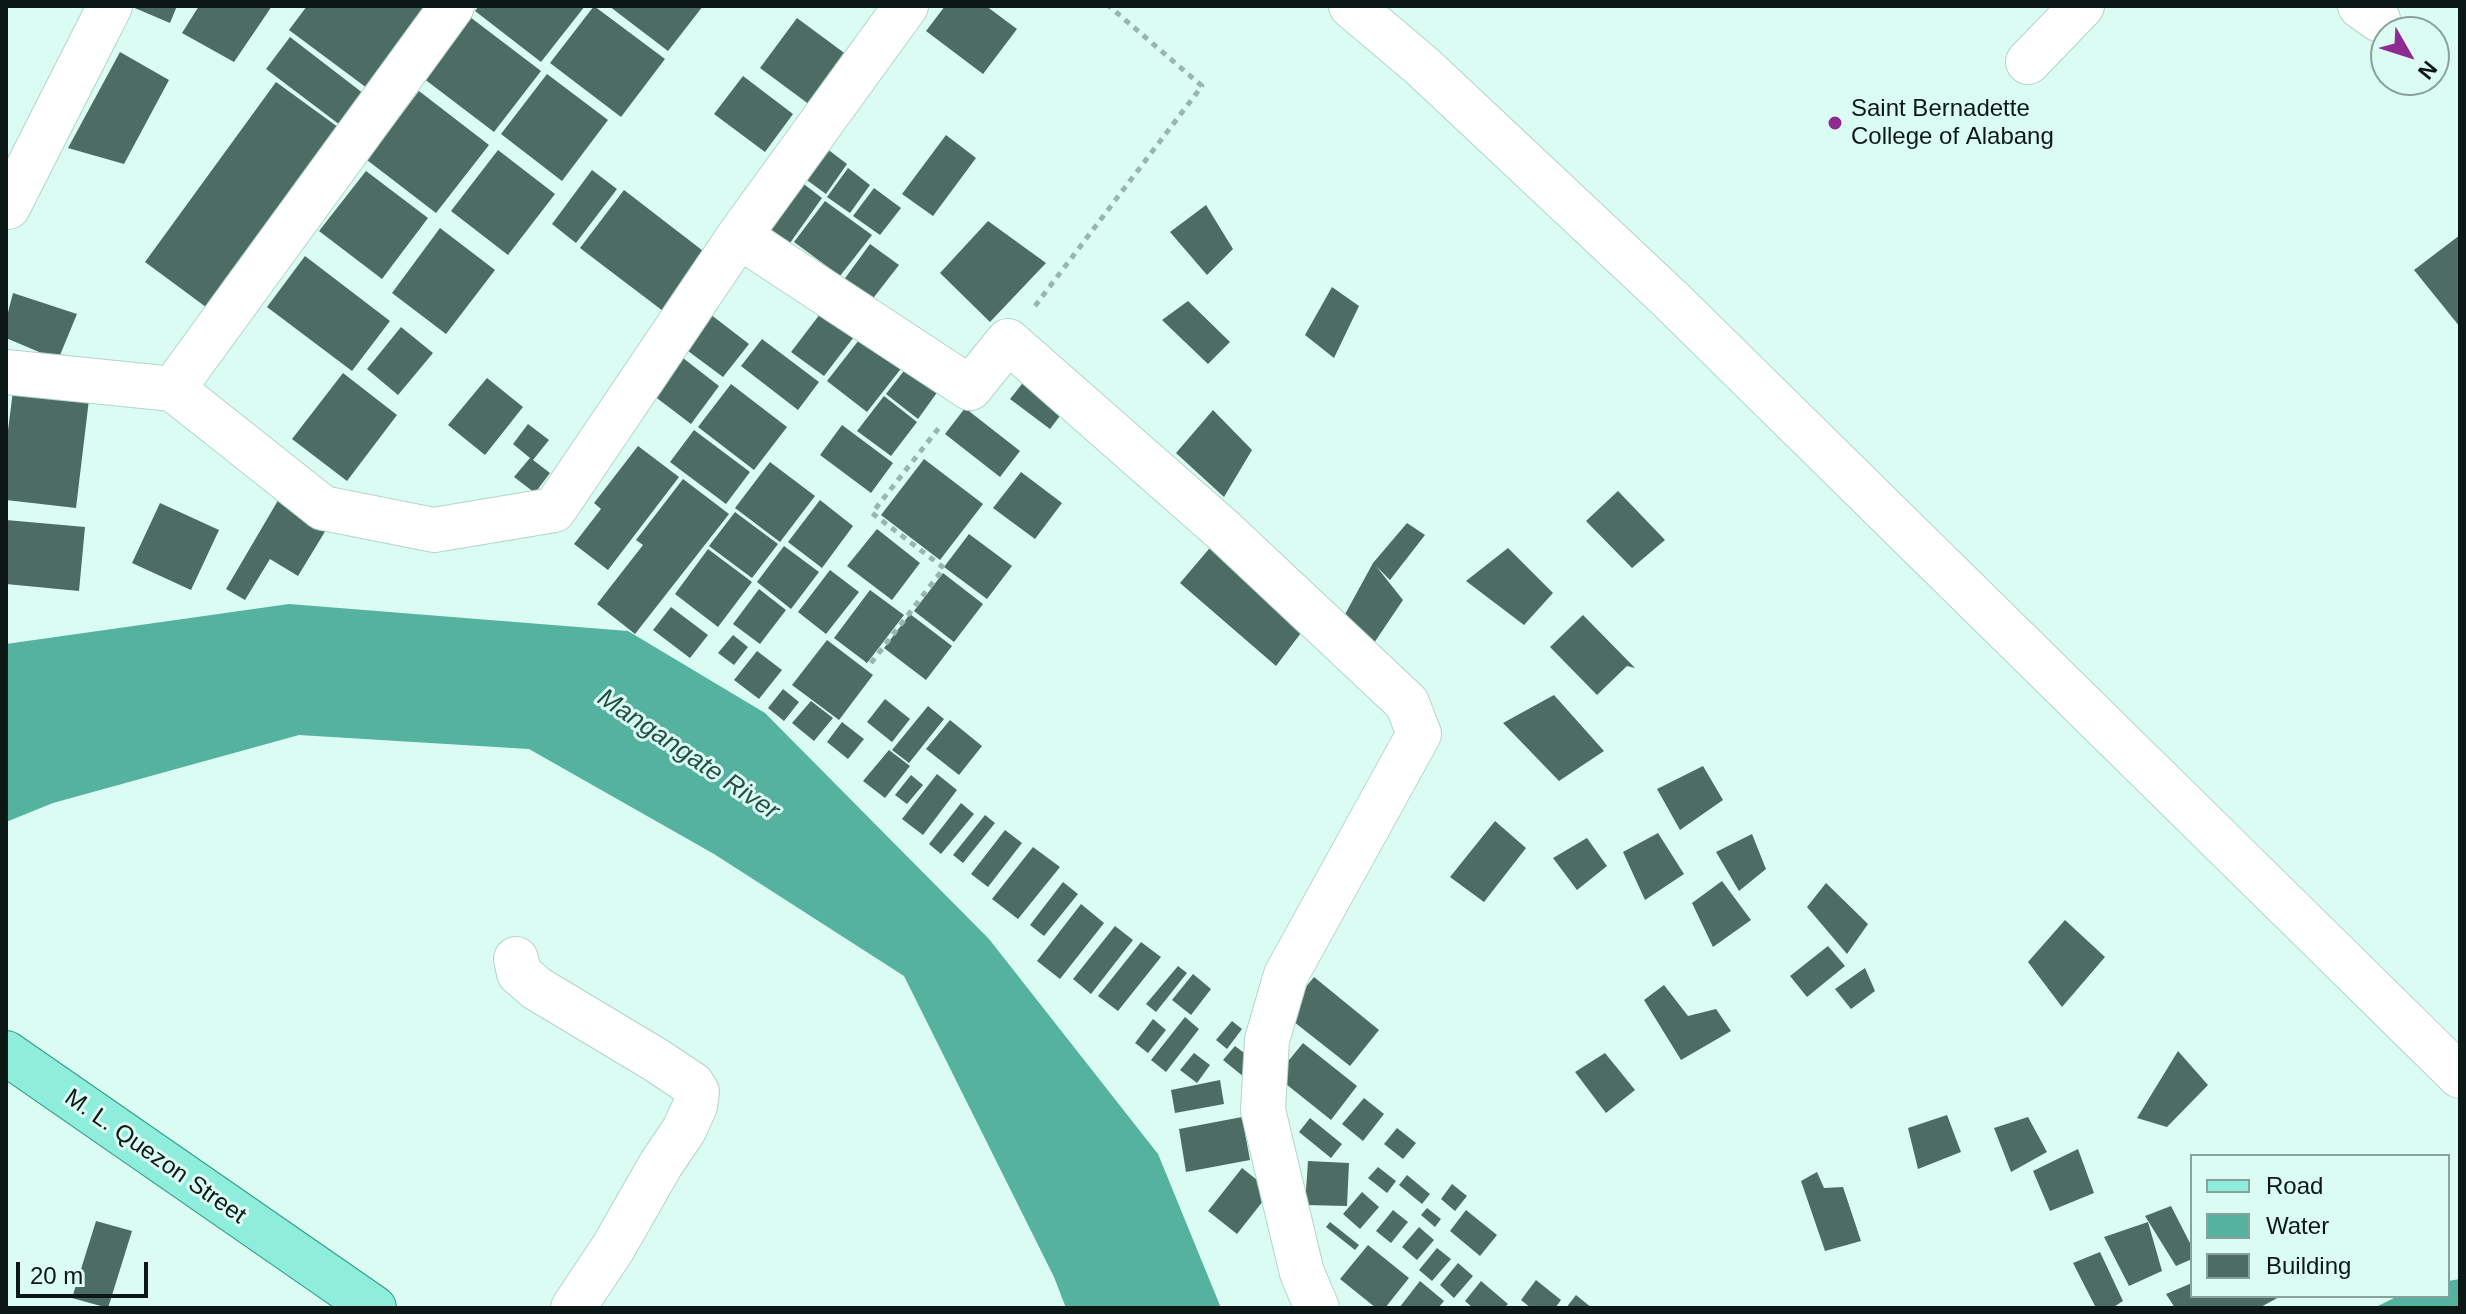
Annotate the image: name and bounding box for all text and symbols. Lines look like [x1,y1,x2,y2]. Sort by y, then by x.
north arrow [2370,16,2450,96]
text: N [2413,56,2442,84]
place label: Saint Bernadette College of Alabang [1851,95,2054,151]
marker: Saint Bernadette College of Alabang [1826,114,1844,132]
water label: Mangangate River [591,683,785,827]
street label: M. L. Quezon Street [59,1084,251,1230]
legend [2190,1154,2450,1298]
text: Road [2266,1172,2323,1199]
text: Water [2266,1212,2329,1239]
scale bar [20,1246,152,1296]
text: Building [2266,1252,2351,1279]
text: 20 m [30,1262,83,1289]

